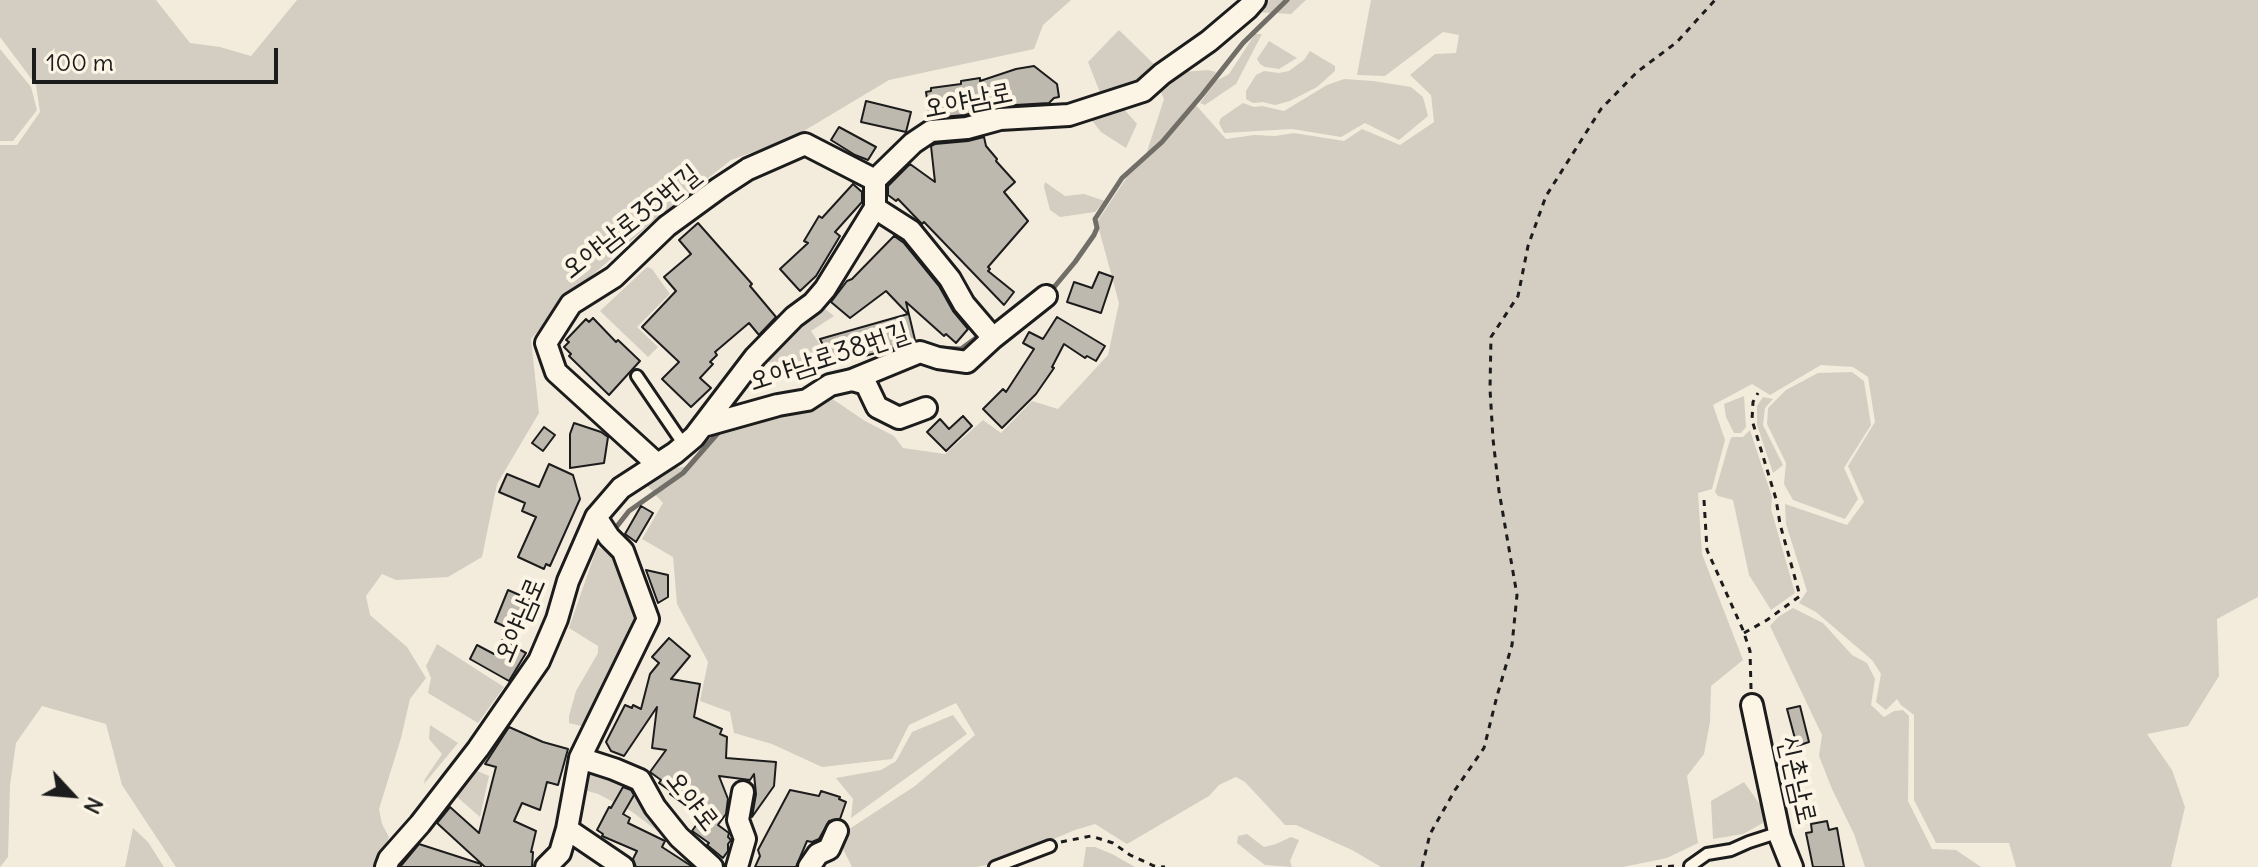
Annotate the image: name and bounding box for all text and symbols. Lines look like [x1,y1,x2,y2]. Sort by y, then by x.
scale bar [36,32,282,82]
text: 100 m [46,47,114,77]
street label: 오야남로 [921,76,1015,126]
street label: 오야남로35번길 [555,157,707,287]
street label: 오야남로38번길 [744,315,914,399]
street label: 오야남로 [487,572,553,668]
street label: 신촌남로 [1770,732,1824,828]
north arrow [32,755,112,835]
street label: 오야로 [658,764,726,838]
text: N [78,793,109,818]

